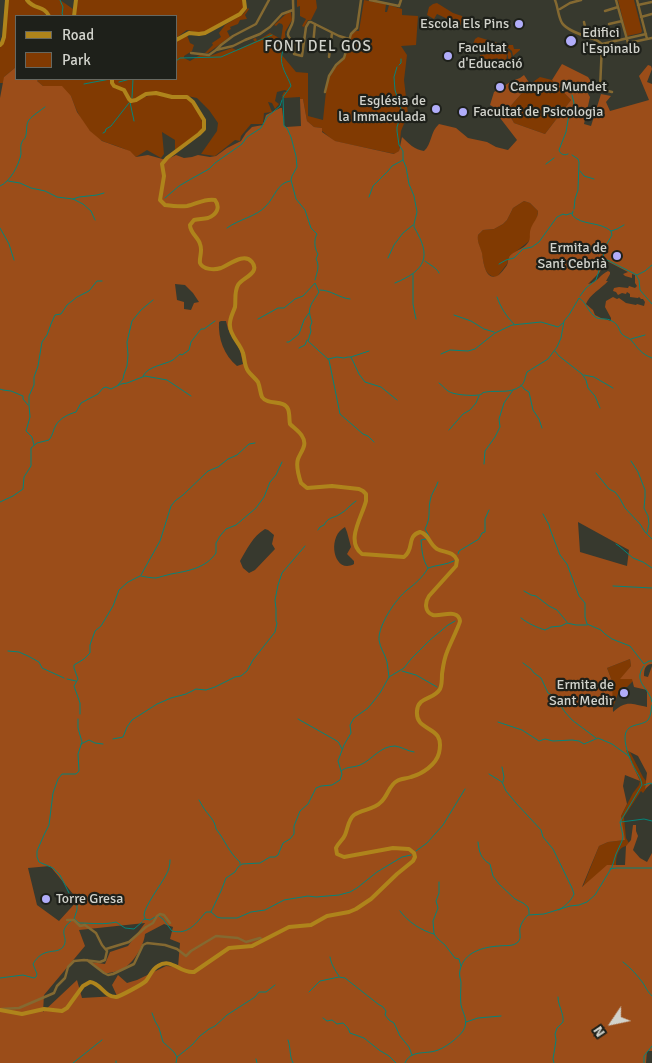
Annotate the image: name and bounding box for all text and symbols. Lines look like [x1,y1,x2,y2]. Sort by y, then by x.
legend [15,15,178,80]
place label: Escola Els Pins [420,16,509,32]
marker: Escola Els Pins [513,18,525,30]
place label: Edifici l'Espinalb [582,25,640,58]
text: Road [62,26,94,44]
marker: Edifici l'Espinalb [564,34,578,48]
district label: FONT DEL GOS [263,38,373,56]
place label: Facultat d'Educació [458,40,523,72]
marker: Facultat d'Educació [442,50,454,62]
text: Park [62,51,91,69]
place label: Campus Mundet [510,79,607,95]
marker: Campus Mundet [494,81,506,93]
place label: Església de la Immaculada [338,93,426,125]
marker: Església de la Immaculada [430,103,442,115]
place label: Facultat de Psicologia [473,104,603,120]
marker: Facultat de Psicologia [457,106,469,118]
place label: Ermita de Sant Cebrià [537,240,607,272]
marker: Ermita de Sant Cebrià [611,250,623,262]
place label: Ermita de Sant Medir [549,677,614,710]
marker: Ermita de Sant Medir [618,687,630,699]
place label: Torre Gresa [56,891,123,907]
marker: Torre Gresa [40,893,52,905]
north arrow [587,998,637,1048]
text: N [589,1023,609,1040]

